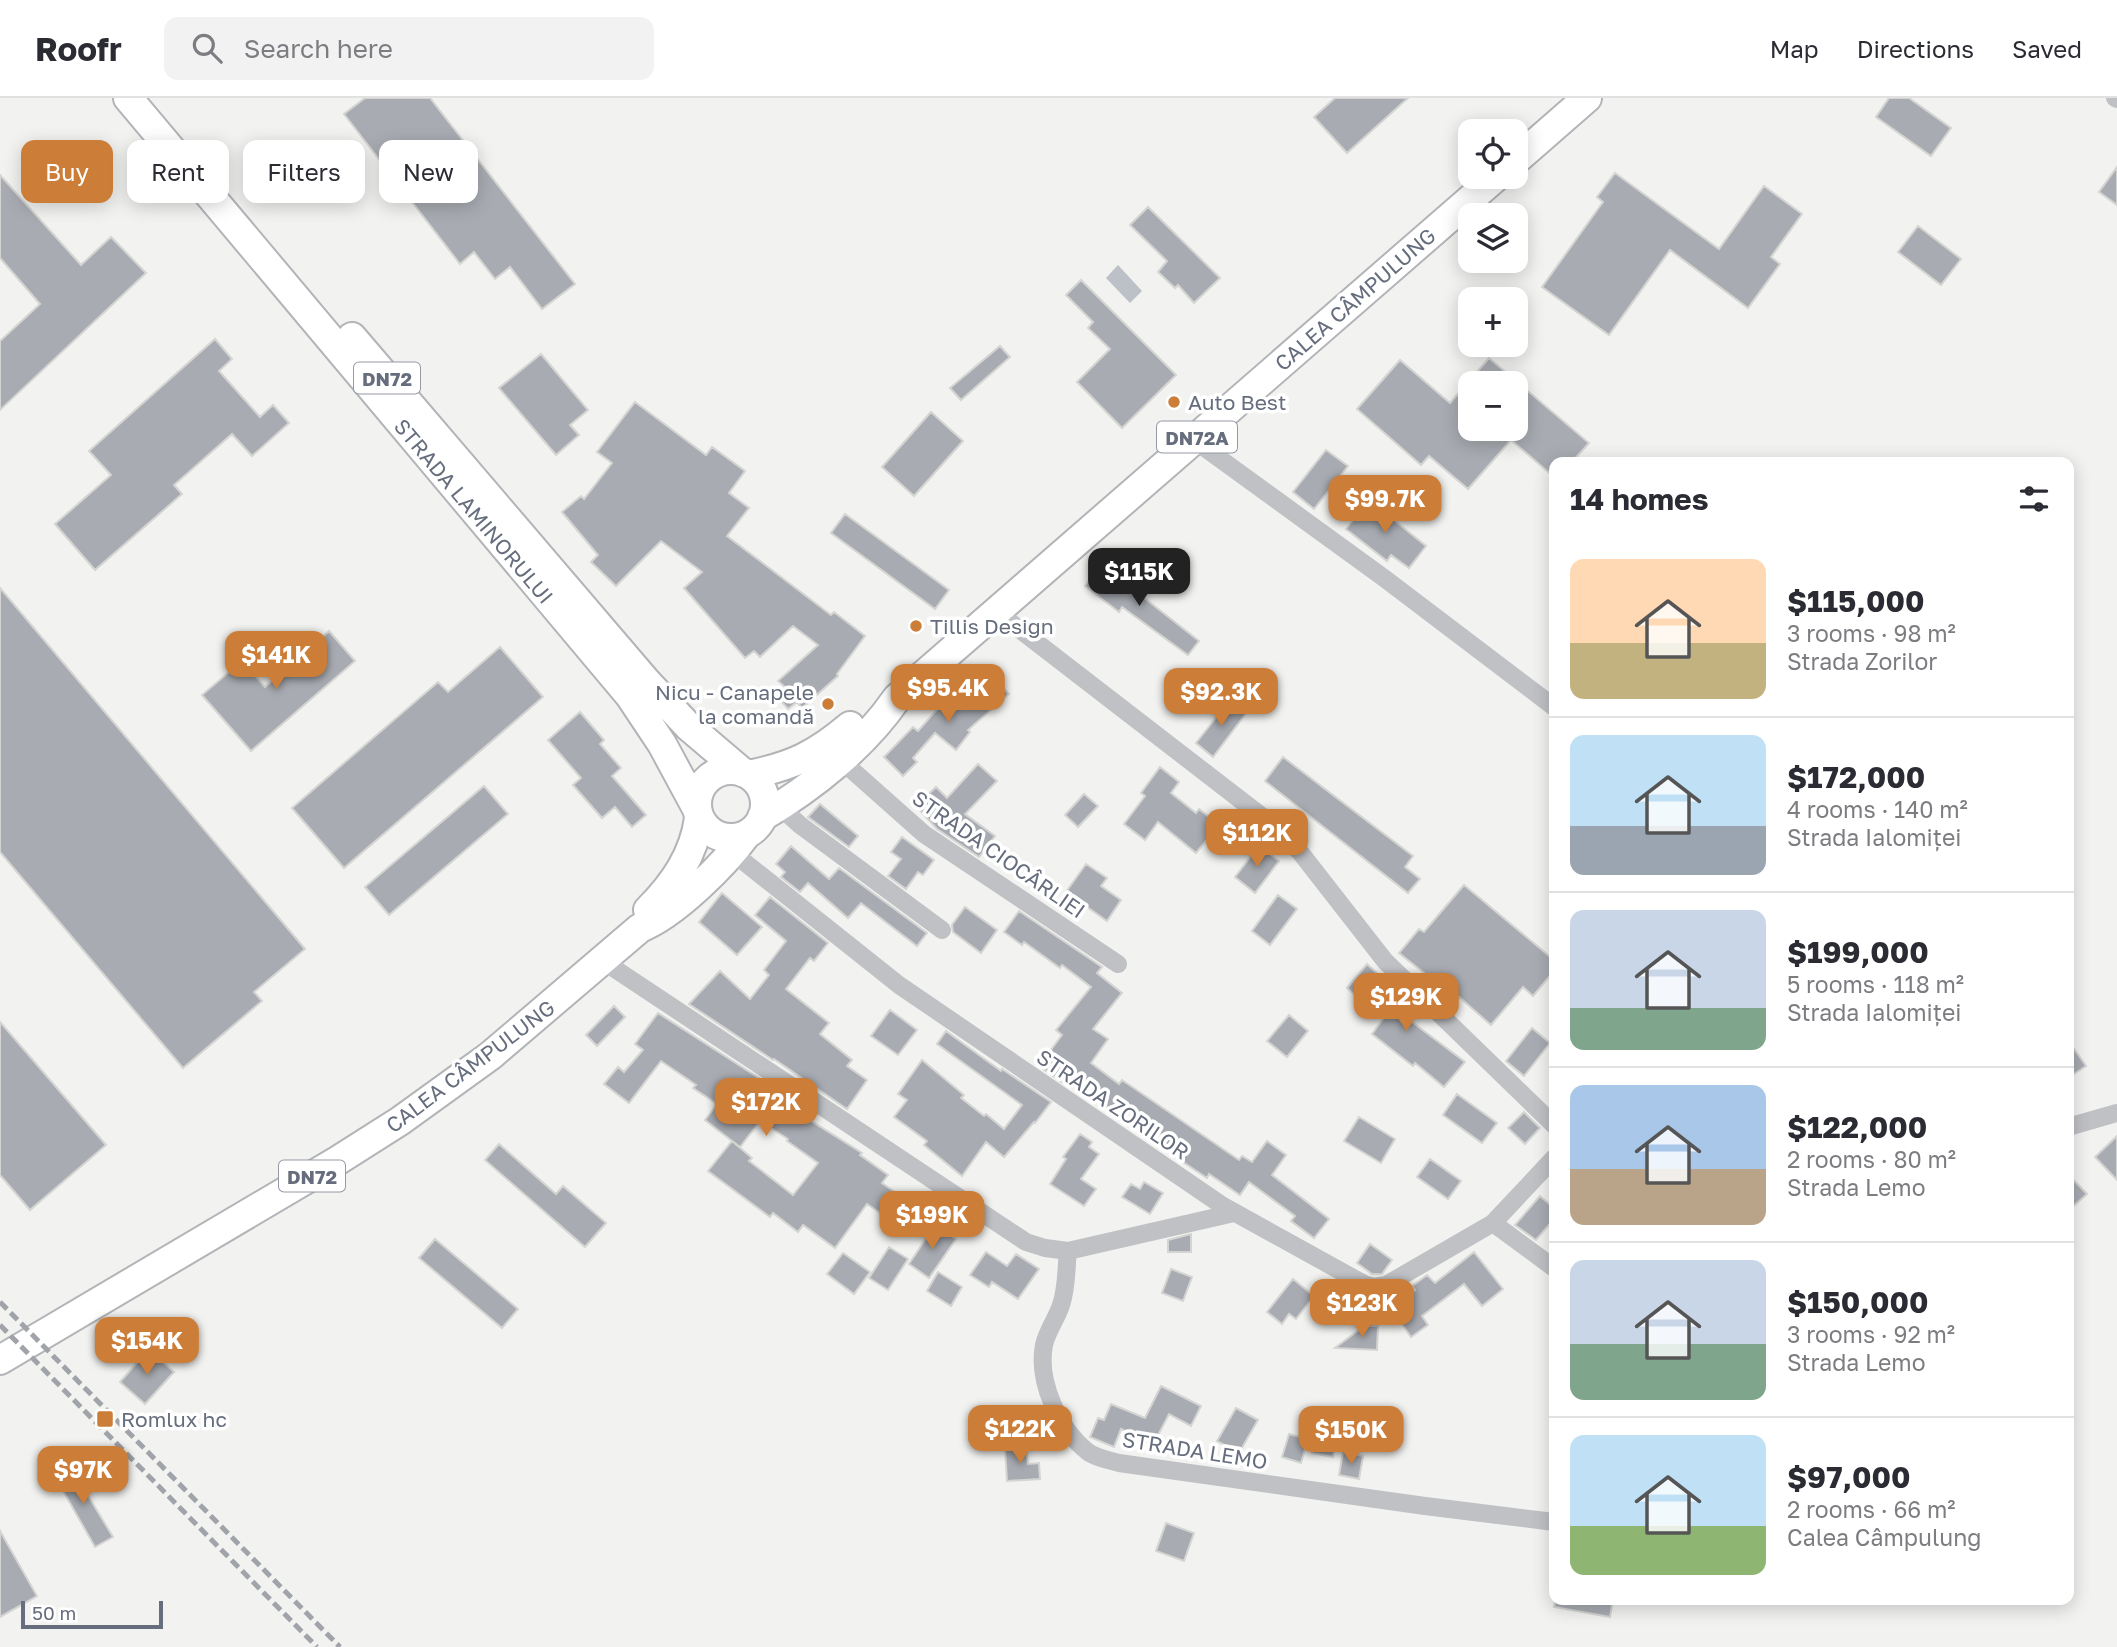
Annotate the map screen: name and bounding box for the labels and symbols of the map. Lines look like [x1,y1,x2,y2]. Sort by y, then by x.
street label: CALEA CÂMPULUNG [1269,222,1441,376]
road number: DN72 [354,362,420,394]
place label: Auto Best [1188,389,1286,415]
marker: Auto Best [1166,394,1182,410]
street label: STRADA LAMINORULUI [389,413,559,609]
road number: DN72A [1157,422,1237,452]
pin: $99.7K [1328,476,1442,535]
pin: $115K [1090,548,1188,608]
place label: Tillis Design [930,613,1054,639]
marker: Tillis Design [908,618,924,634]
pin: $141K [227,632,325,691]
pin: $95.4K [891,664,1005,724]
pin: $92.3K [1164,668,1278,728]
place label: Nicu - Canapele la comandă [655,679,814,729]
marker: Nicu - Canapele la comandă [820,696,836,712]
street label: STRADA CIOCÂRLIEI [908,785,1090,923]
pin: $112K [1208,810,1306,869]
pin: $129K [1357,974,1455,1033]
street label: CALEA CÂMPULUNG [380,994,560,1138]
street label: STRADA ZORILOR [1032,1043,1194,1165]
pin: $172K [717,1079,815,1138]
road number: DN72 [279,1160,345,1192]
pin: $199K [883,1192,981,1251]
pin: $123K [1313,1280,1411,1339]
pin: $154K [98,1318,196,1377]
place label: Romlux hc [121,1406,227,1432]
pin: $122K [971,1406,1069,1465]
pin: $150K [1302,1406,1400,1466]
marker: Romlux hc [95,1409,115,1429]
street label: STRADA LEMO [1121,1426,1269,1474]
pin: $97K [42,1446,124,1506]
scale bar [21,1598,163,1630]

